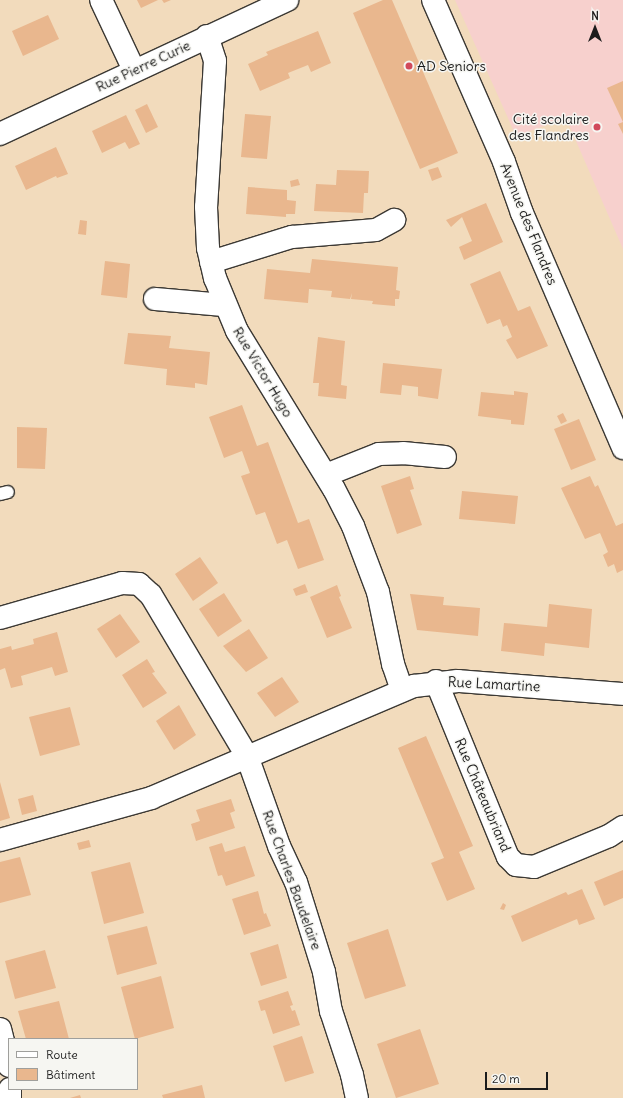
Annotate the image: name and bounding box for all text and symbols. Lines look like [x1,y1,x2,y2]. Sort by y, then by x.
north arrow [575,8,615,48]
text: N [591,9,599,23]
street label: Rue Pierre Curie [93,37,193,95]
place label: AD Seniors [417,58,486,74]
marker: AD Seniors [404,61,414,71]
place label: Cité scolaire des Flandres [509,111,589,144]
marker: Cité scolaire des Flandres [592,122,602,132]
street label: Avenue des Flandres [497,160,561,288]
street label: Rue Victor Hugo [229,324,297,420]
street label: Rue Lamartine [447,673,541,695]
street label: Rue Châteaubriand [451,735,515,855]
street label: Rue Charles Baudelaire [259,808,325,952]
legend [8,1038,138,1090]
text: Route [46,1047,78,1062]
scale bar [487,1064,550,1090]
text: Bâtiment [46,1067,95,1082]
text: 20 m [492,1071,520,1086]

